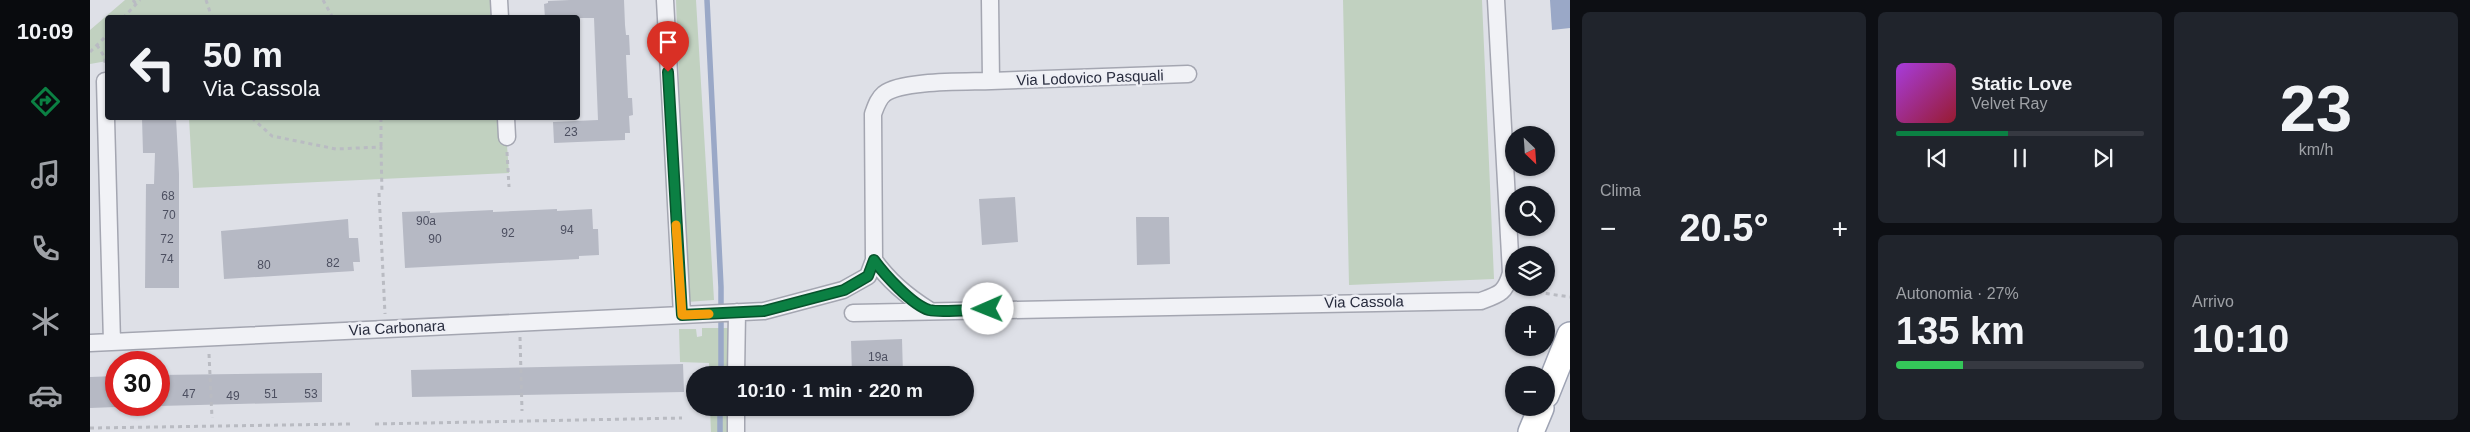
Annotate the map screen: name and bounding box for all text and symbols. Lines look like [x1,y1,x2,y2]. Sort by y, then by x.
text: 10:09 [17,19,73,44]
pin [647,21,689,72]
icon: arrive [654,28,682,56]
icon: left [120,35,185,100]
text: 50 m [203,35,283,74]
street label: Via Lodovico Pasquali [1016,66,1164,89]
text: 23 [2280,72,2352,145]
text: Static Love [1971,73,2072,94]
text: Via Cassola [203,76,320,101]
icon: directions [28,84,63,119]
text: Velvet Ray [1971,95,2047,112]
house number: 23 [564,125,578,139]
north arrow [1505,126,1555,176]
map controls [1505,126,1555,416]
text: km/h [2299,141,2333,158]
icon: previous [1923,144,1951,172]
icon: pause [2006,144,2034,172]
icon: next [2089,144,2117,172]
icon: music [28,157,63,192]
text: Clima [1600,182,1641,199]
button: search [1505,186,1555,236]
house number: 68 [161,189,175,203]
text: 20.5° [1679,207,1769,249]
house number: 70 [162,208,176,222]
text: − [1600,213,1616,244]
text: + [1832,213,1848,244]
house number: 90a [416,214,436,228]
house number: 94 [560,223,574,237]
house number: 92 [501,226,515,240]
icon: phone [28,231,63,266]
house number: 72 [160,232,174,246]
house number: 90 [428,232,442,246]
button: layers [1505,246,1555,296]
house number: 74 [160,252,174,266]
house number: 82 [326,256,340,270]
house number: 80 [257,258,271,272]
position arrow [961,282,1013,334]
text: Autonomia · 27% [1896,285,2019,302]
street label: Via Cassola [1324,292,1405,311]
text: Arrivo [2192,293,2234,310]
icon: climate [28,304,63,339]
button: + [1505,306,1555,356]
text: 135 km [1896,310,2025,352]
street label: Via Carbonara [348,316,446,339]
text: 10:10 [2192,318,2289,360]
house number: 19a [868,350,888,364]
speed limit sign: 30 [105,351,170,416]
button: − [1505,366,1555,416]
icon: car [28,378,63,413]
text: 10:10 · 1 min · 220 m [737,380,923,401]
house number: 47 [182,387,196,401]
house number: 51 [264,387,278,401]
house number: 53 [304,387,318,401]
house number: 49 [226,389,240,403]

